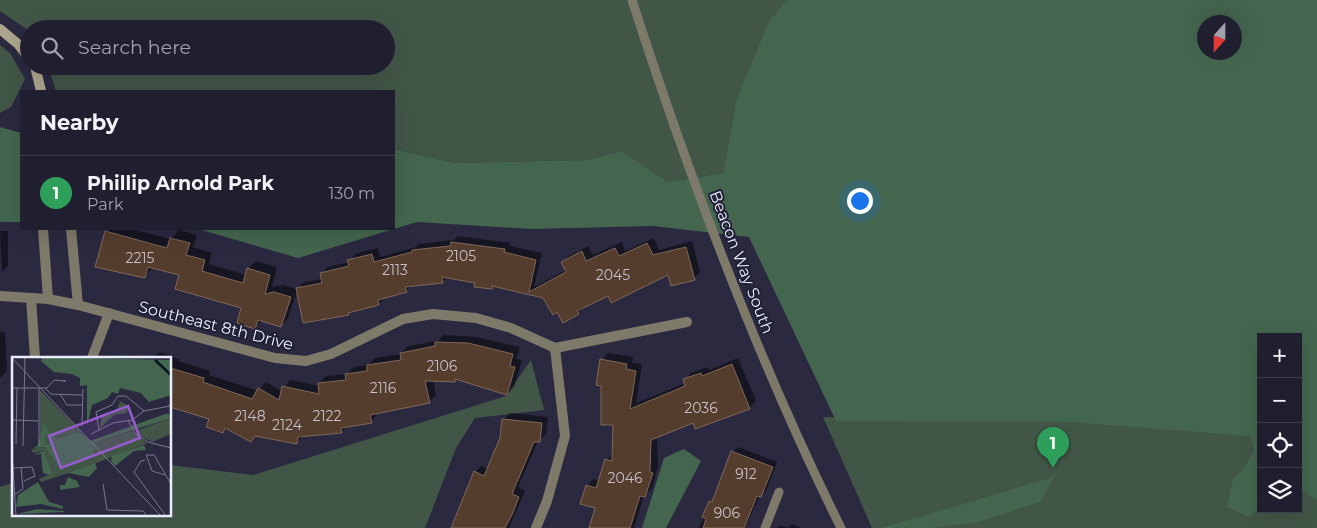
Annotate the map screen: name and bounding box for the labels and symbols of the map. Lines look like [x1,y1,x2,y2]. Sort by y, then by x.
north arrow [1197,15,1242,60]
street label: Beacon Way South [705,188,778,336]
your location [847,188,873,214]
house number: 2105 [446,247,476,265]
house number: 2215 [126,249,155,267]
house number: 2113 [382,261,408,279]
house number: 2045 [596,266,630,284]
street label: Southeast 8th Drive [136,297,295,354]
inset map [12,357,171,516]
house number: 2106 [427,357,458,375]
house number: 2116 [370,379,397,397]
house number: 2036 [684,399,718,417]
house number: 2148 [234,407,266,425]
house number: 2122 [313,407,341,425]
house number: 2124 [272,416,303,434]
pin: 1 [1037,427,1069,468]
house number: 912 [735,465,757,483]
house number: 2046 [608,469,643,487]
house number: 906 [714,504,741,522]

